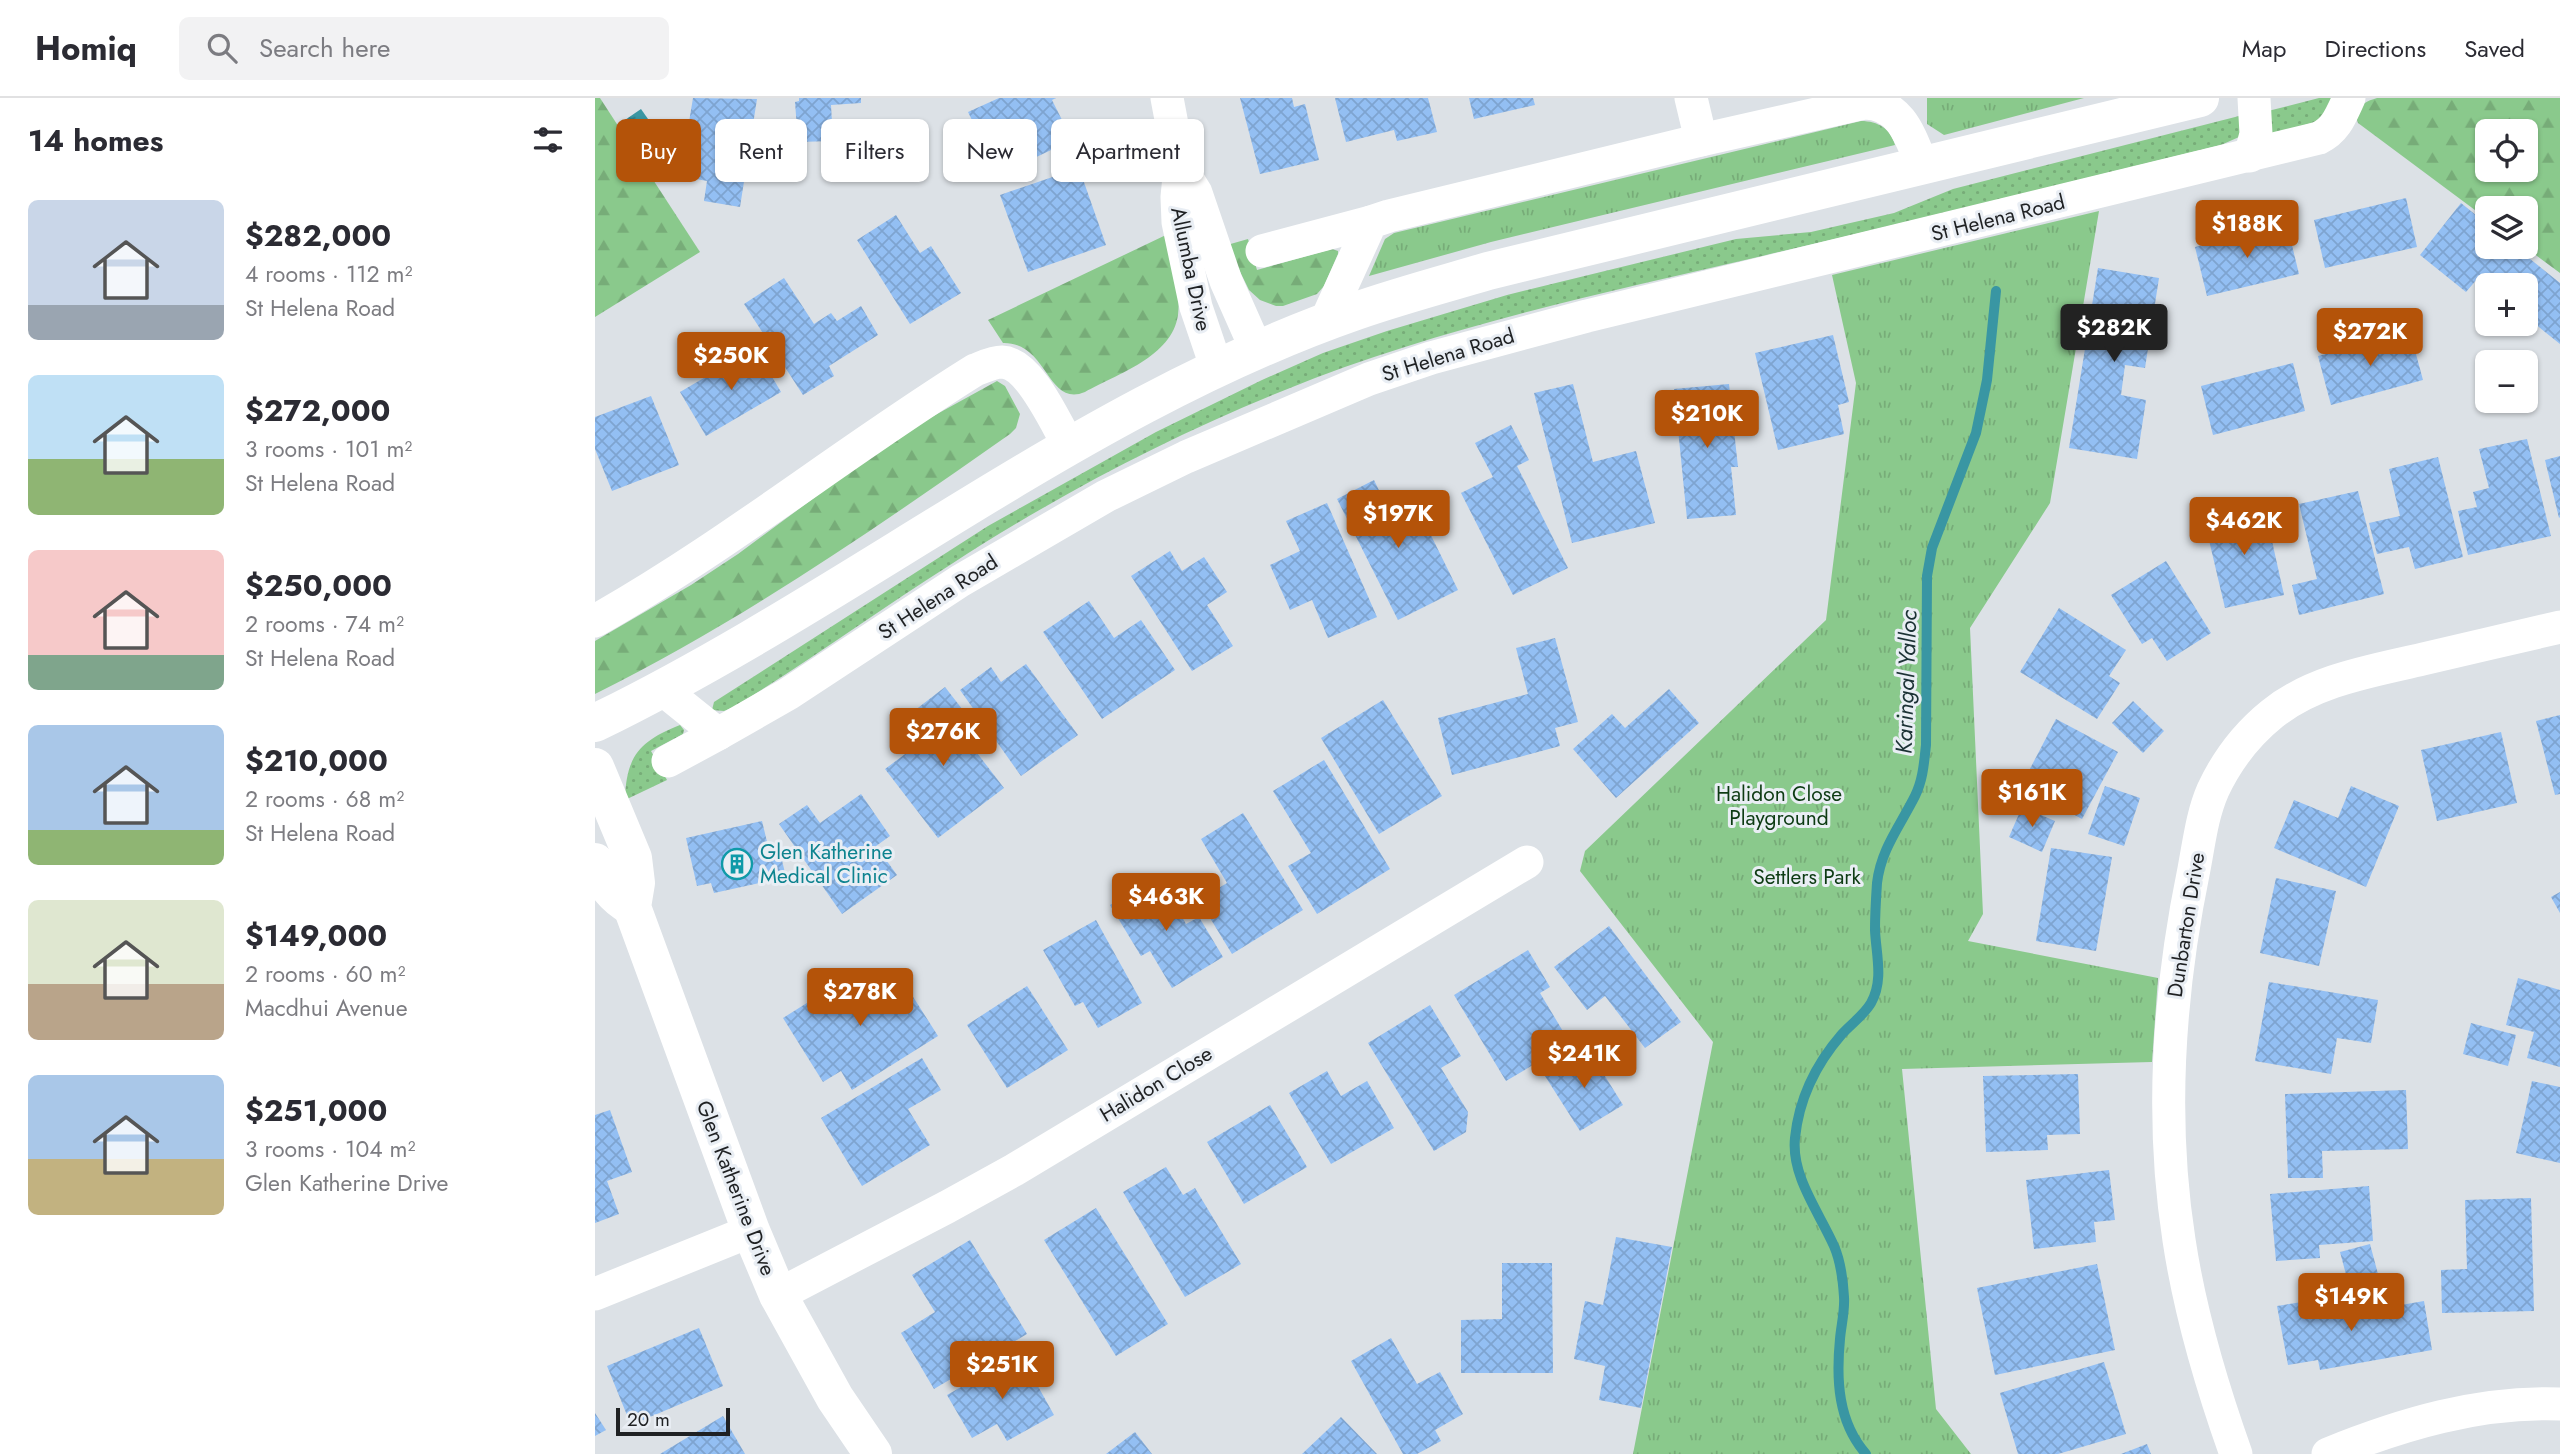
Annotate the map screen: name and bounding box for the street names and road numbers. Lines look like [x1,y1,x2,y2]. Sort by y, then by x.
street label: St Helena Road [1928,187,2068,249]
street label: Allumba Drive [1163,204,1219,334]
street label: St Helena Road [1378,321,1518,389]
street label: St Helena Road [872,547,1004,647]
street label: Dunbarton Drive [2160,850,2212,1000]
street label: Halidon Close [1094,1039,1218,1129]
street label: Glen Katherine Drive [689,1096,783,1280]

